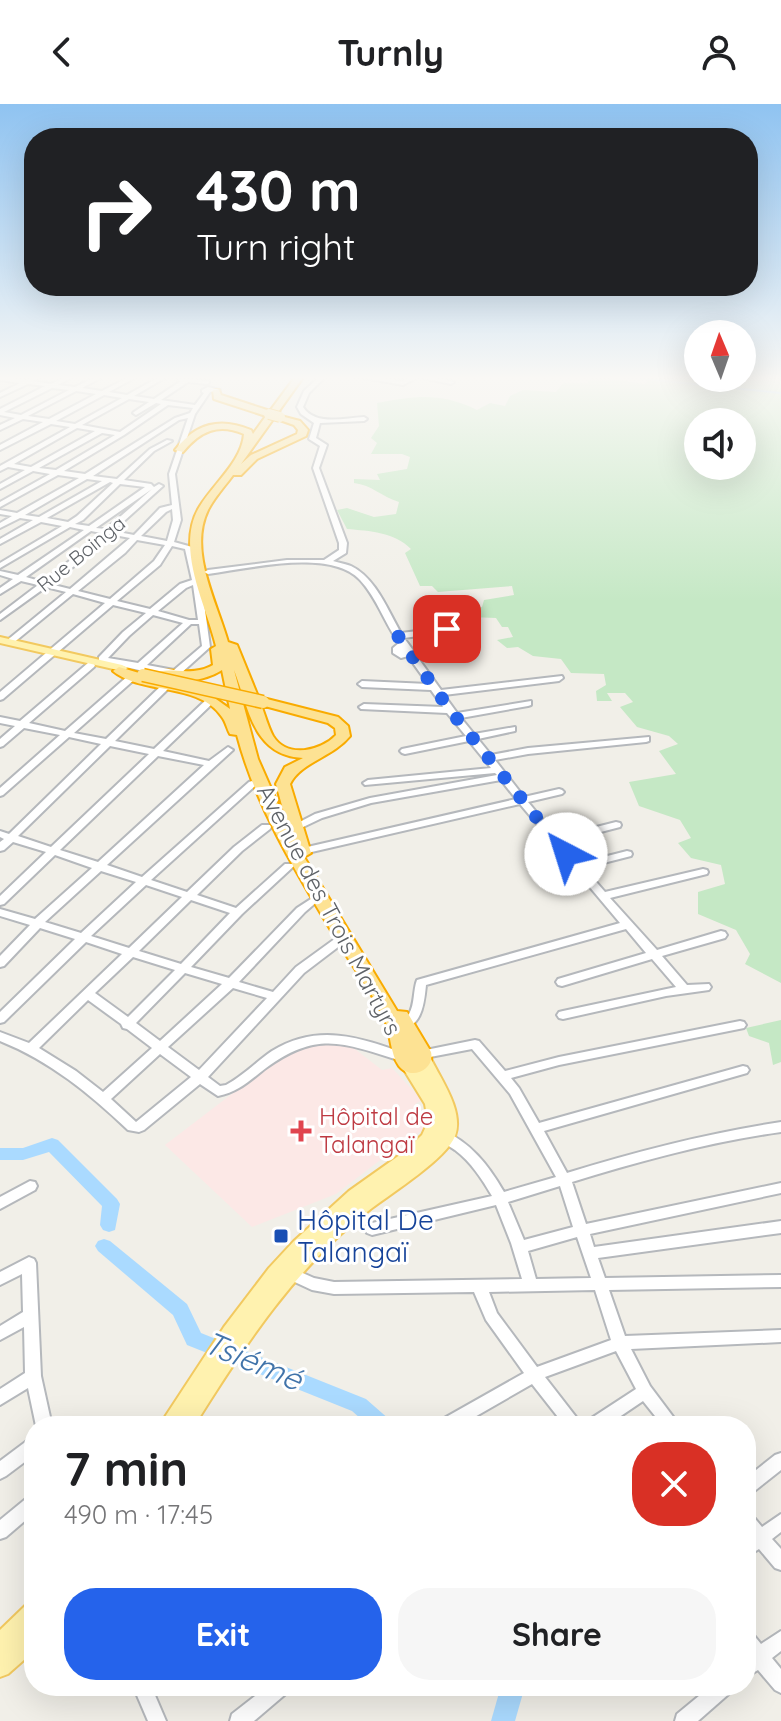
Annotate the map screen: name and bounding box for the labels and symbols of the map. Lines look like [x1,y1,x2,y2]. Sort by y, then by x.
north arrow [684,320,756,392]
street label: Rue Boinga [31,510,130,597]
pin [413,595,481,663]
street label: Avenue des Trois Martyrs [251,779,409,1040]
position arrow [524,812,608,896]
place label: Hôpital de Talangaï [319,1101,433,1159]
marker: Hôpital de Talangaï [290,1120,312,1142]
place label: Hôpital De Talangaï [297,1202,434,1269]
marker: Hôpital De Talangaï [272,1227,290,1245]
water label: Tsiémé [198,1322,310,1399]

